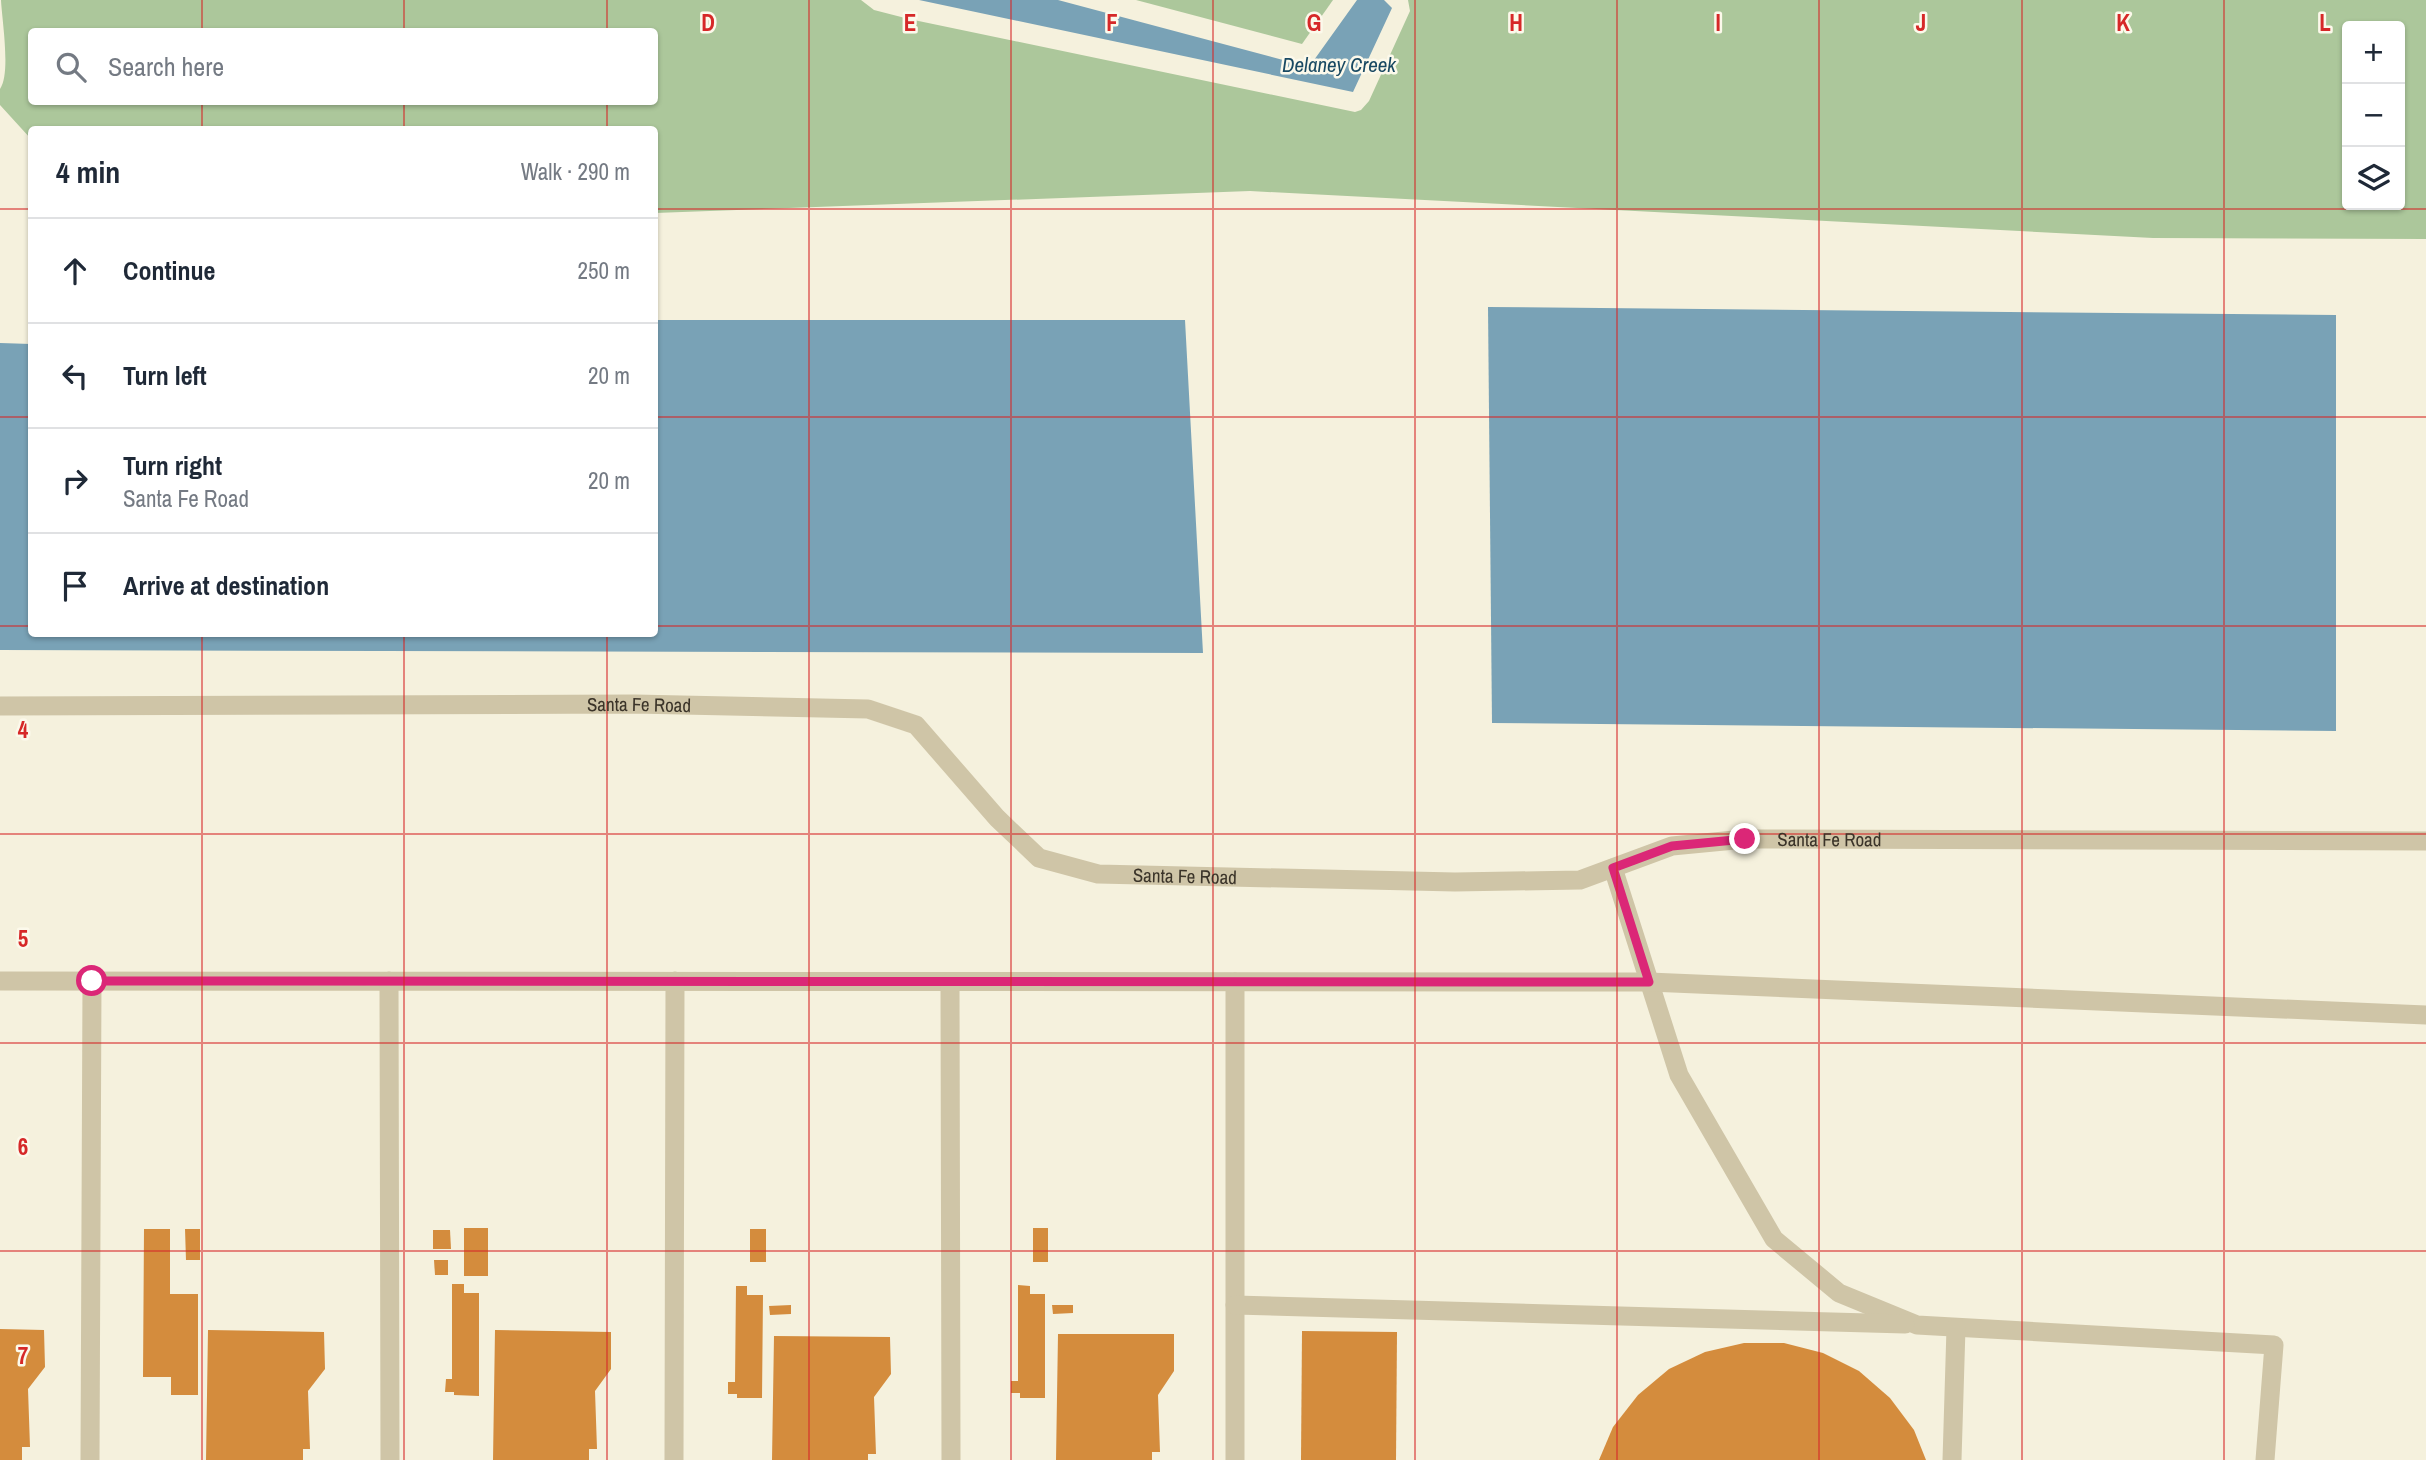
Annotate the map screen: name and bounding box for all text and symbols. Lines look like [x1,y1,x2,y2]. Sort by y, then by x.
text: D [701,7,715,38]
text: E [904,7,916,38]
text: F [1106,7,1118,38]
text: G [1307,7,1321,38]
text: H [1509,7,1523,38]
text: I [1715,7,1721,38]
text: J [1916,7,1926,38]
text: K [2116,7,2130,38]
text: L [2319,7,2331,38]
map controls [2342,21,2405,210]
button: + [2342,21,2405,84]
search box [28,28,658,105]
icon: search [52,48,90,86]
text: Search here [108,49,224,84]
water label: Delaney Creek [1282,50,1397,79]
button: − [2342,84,2405,147]
button: layers [2342,147,2405,210]
text: 4 min [56,152,120,192]
text: Walk · 290 m [521,156,630,187]
icon: ahead [56,252,94,290]
text: Continue [123,253,215,288]
text: 250 m [578,255,630,286]
icon: left [56,357,94,395]
text: Turn left [123,358,207,393]
text: 20 m [588,360,630,391]
text: Turn right [123,448,222,483]
icon: right [56,462,94,500]
text: 20 m [588,465,630,496]
text: Santa Fe Road [123,483,249,514]
icon: arrive [56,567,94,605]
text: Arrive at destination [123,568,329,603]
street label: Santa Fe Road [587,691,691,718]
text: 4 [18,714,29,745]
route end [1729,823,1760,854]
street label: Santa Fe Road [1777,826,1881,852]
street label: Santa Fe Road [1133,862,1237,890]
text: 5 [18,923,28,954]
route start [76,965,107,996]
text: 6 [18,1131,28,1162]
text: 7 [18,1340,28,1371]

